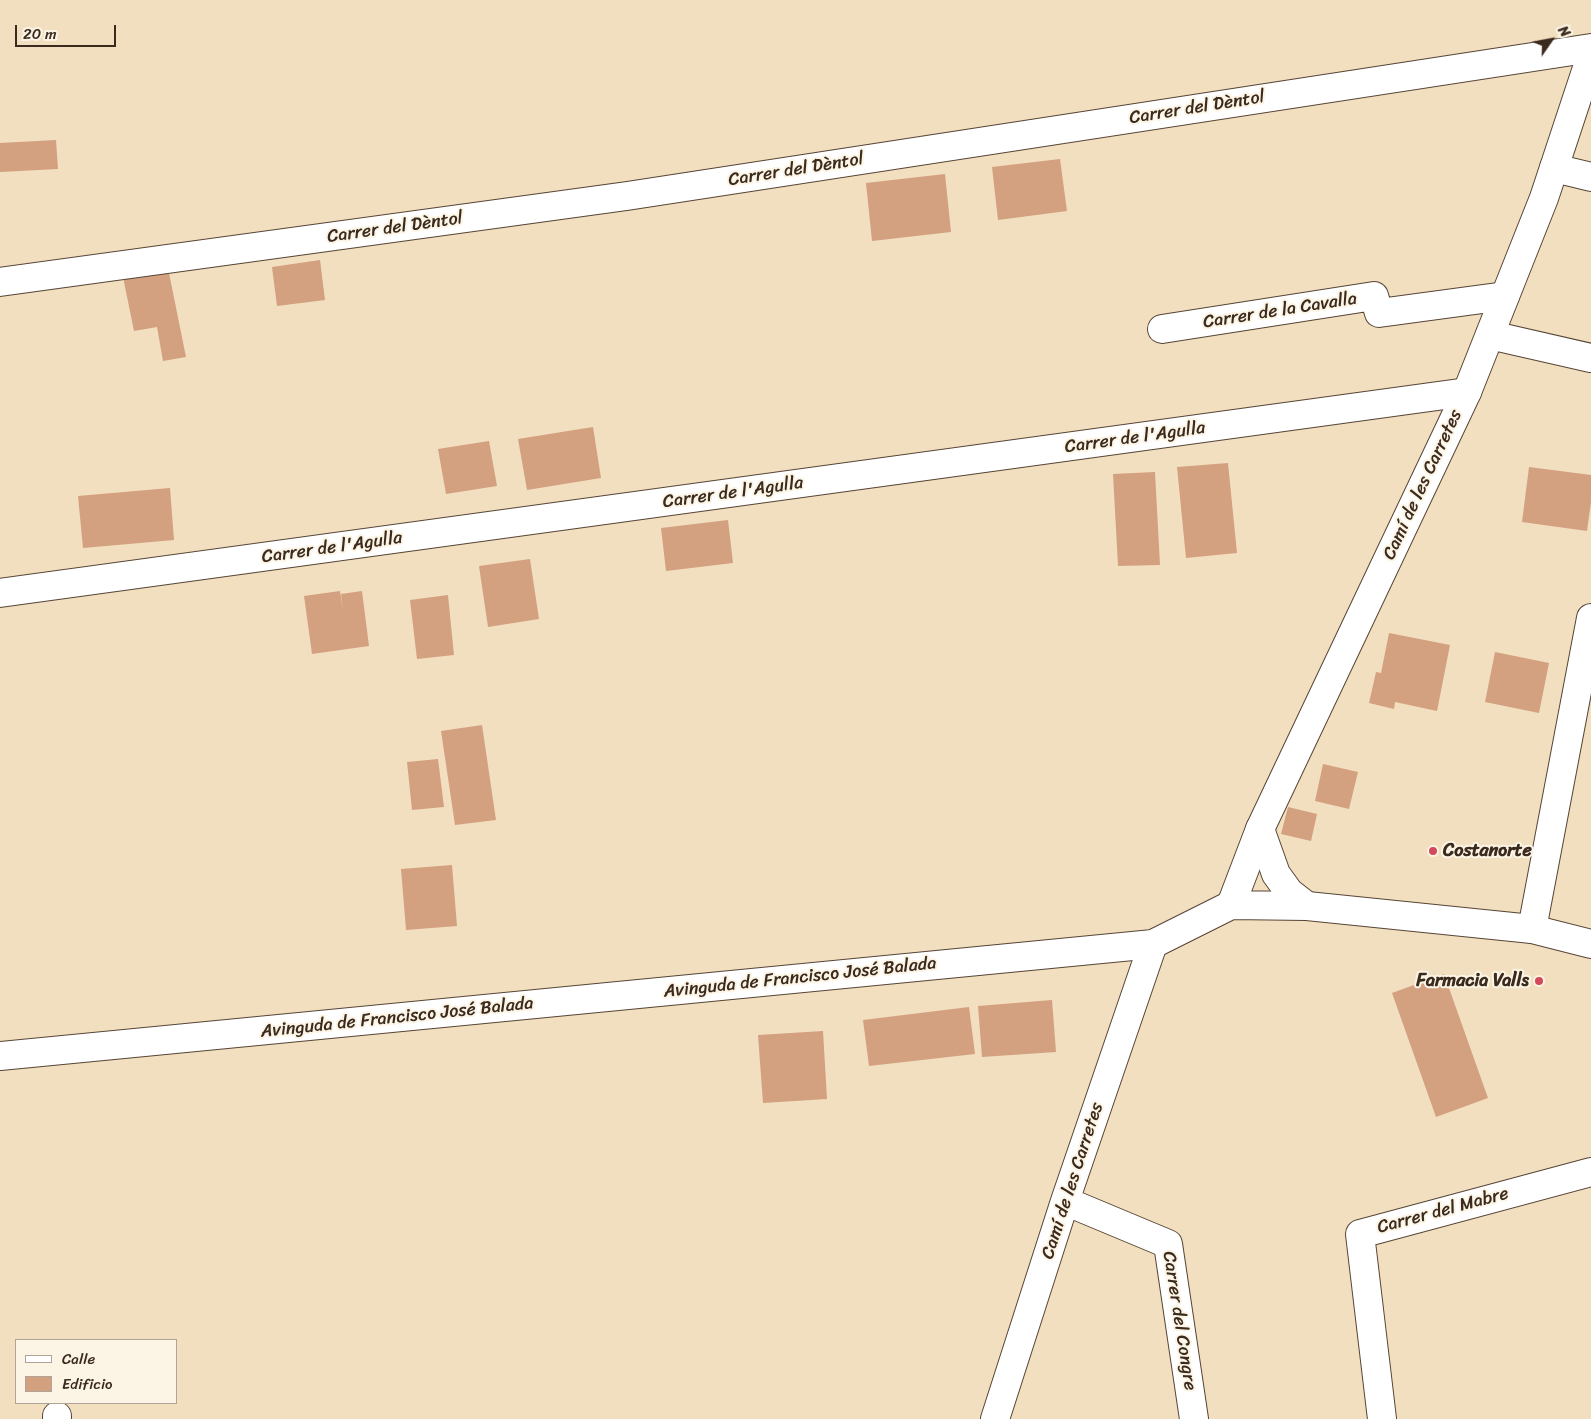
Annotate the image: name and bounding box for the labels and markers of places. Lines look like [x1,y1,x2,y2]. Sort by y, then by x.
place label: Costanorte [1443,840,1532,862]
marker: Costanorte [1427,845,1439,857]
place label: Farmacia Valls [1416,970,1529,992]
marker: Farmacia Valls [1533,975,1545,987]

